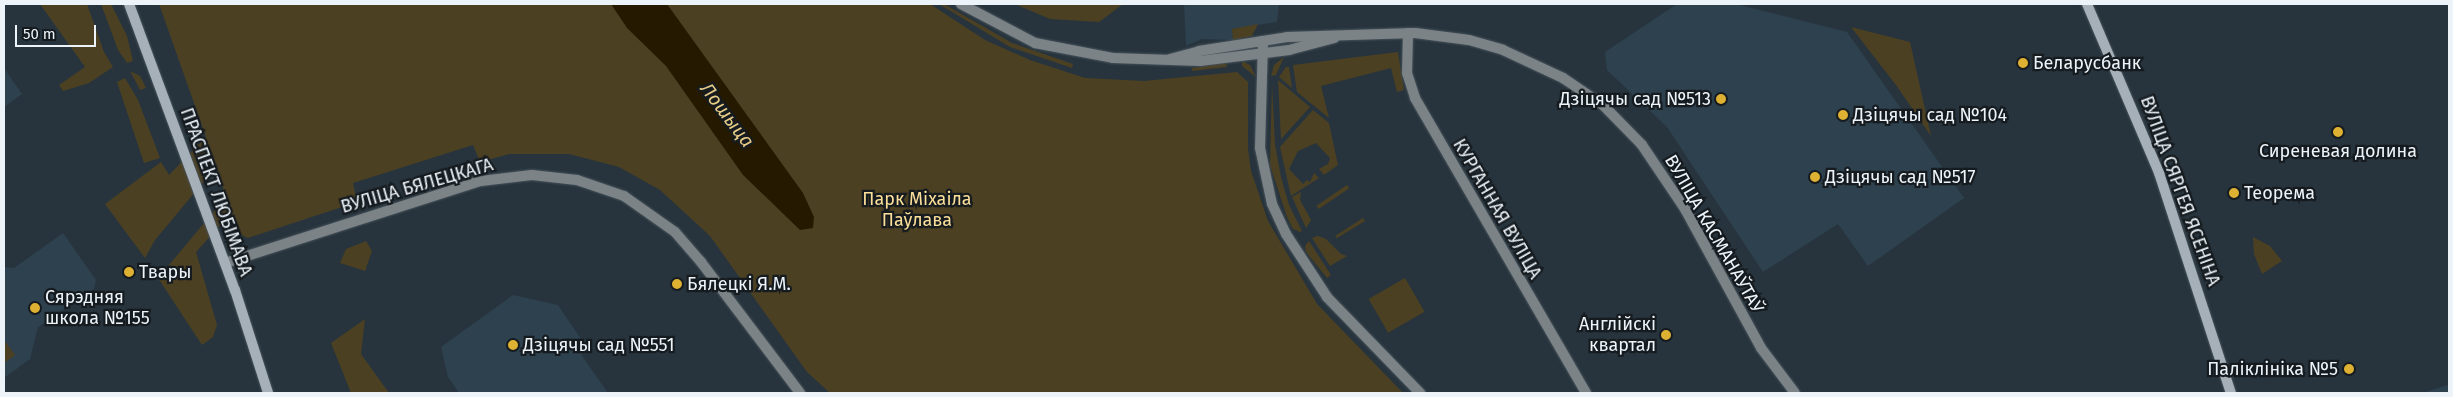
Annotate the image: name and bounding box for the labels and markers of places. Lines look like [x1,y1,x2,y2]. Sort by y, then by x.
place label: Беларусбанк [2033,52,2141,74]
marker: Беларусбанк [2017,57,2029,69]
place label: Дзіцячы сад №513 [1559,88,1711,110]
marker: Дзіцячы сад №513 [1715,93,1727,105]
place label: Дзіцячы сад №104 [1853,104,2007,126]
marker: Дзіцячы сад №104 [1837,109,1849,121]
marker: Сиреневая долина [2332,126,2344,138]
place label: Сиреневая долина [2259,140,2417,162]
place label: Дзіцячы сад №517 [1825,166,1976,188]
marker: Дзіцячы сад №517 [1809,171,1821,183]
place label: Теорема [2244,182,2315,204]
marker: Теорема [2228,187,2240,199]
place label: Твары [139,261,191,283]
marker: Твары [123,266,135,278]
place label: Бялецкі Я.М. [687,273,791,295]
marker: Бялецкі Я.М. [671,278,683,290]
place label: Сярэдняя школа №155 [45,287,150,330]
marker: Сярэдняя школа №155 [29,302,41,314]
place label: Англійскі квартал [1579,314,1656,356]
marker: Англійскі квартал [1660,329,1672,341]
place label: Дзіцячы сад №551 [523,334,674,356]
marker: Дзіцячы сад №551 [507,339,519,351]
place label: Паліклініка №5 [2207,358,2338,380]
marker: Паліклініка №5 [2342,362,2356,376]

